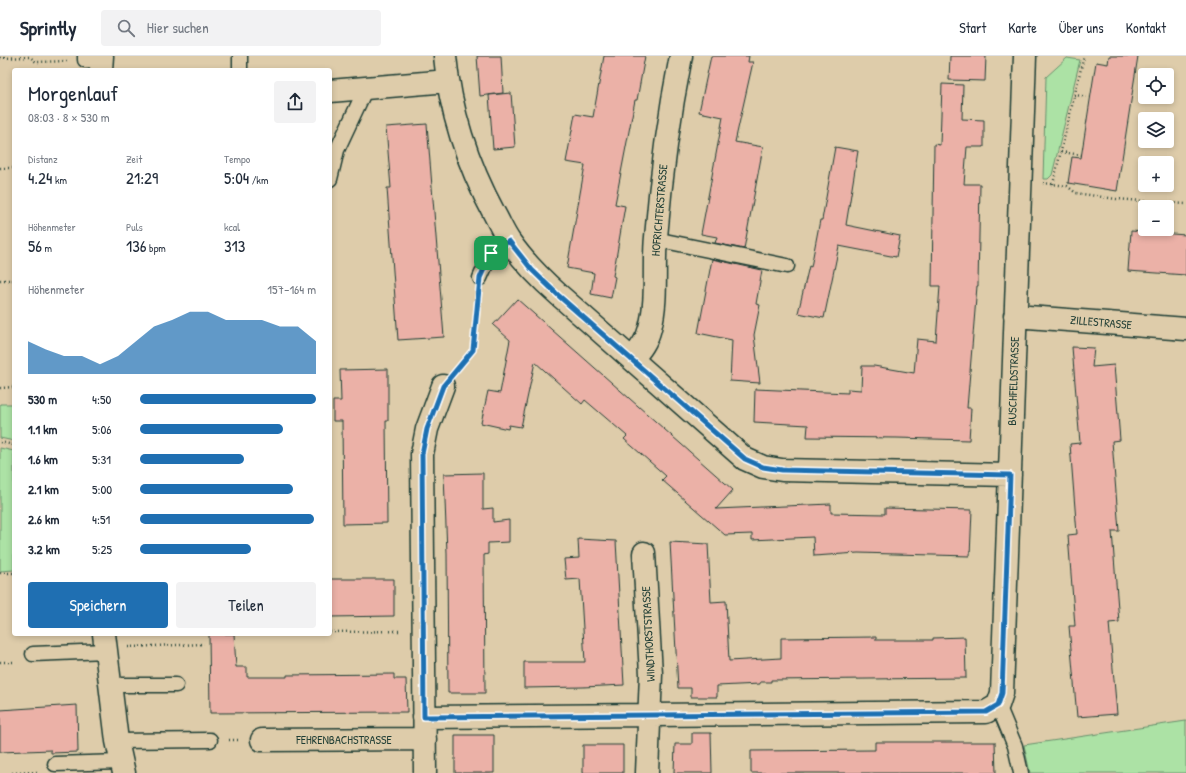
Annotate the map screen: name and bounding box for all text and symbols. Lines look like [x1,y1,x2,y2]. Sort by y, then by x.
search box [101,10,381,46]
text: Sprintly [20,15,77,41]
icon: search [115,17,137,39]
text: Hier suchen [147,17,209,38]
text: Start [959,18,986,37]
text: Karte [1008,18,1037,37]
text: Über uns [1059,18,1104,37]
text: Kontakt [1126,18,1166,37]
map controls [1138,68,1174,236]
button: locate [1138,68,1174,104]
text: Morgenlauf [28,78,118,108]
button: share [274,81,316,123]
text: 08:03 · 8 × 530 m [28,108,110,126]
button: layers [1138,112,1174,148]
text: Distanz [28,152,58,166]
text: Zeit [126,152,142,166]
text: Tempo [224,152,250,166]
button: + [1138,156,1174,192]
street label: HOFRICHTERSTRASSE [647,163,672,257]
text: 4.24 [28,166,52,189]
text: 21:29 [126,166,158,189]
text: 5:04 [224,166,249,189]
text: km [52,173,67,187]
text: /km [249,173,268,187]
button: − [1138,200,1174,236]
text: Höhenmeter [28,220,76,234]
text: Puls [126,220,143,234]
text: kcal [224,220,240,234]
text: 56 [28,234,42,257]
text: 136 [126,234,147,257]
text: 313 [224,234,245,257]
pin [474,236,508,270]
text: m [42,241,52,255]
text: bpm [147,241,166,255]
icon: arrive [480,242,502,264]
text: Höhenmeter [28,280,85,298]
text: 157–164 m [267,280,316,298]
street label: ZILLESTRASSE [1069,311,1133,333]
street label: BUSCHFELDSTRASSE [1003,335,1023,426]
text: 530 m [28,390,57,408]
text: 4:50 [92,390,111,408]
text: 1.1 km [28,420,57,438]
text: 5:06 [92,420,112,438]
text: 1.6 km [28,450,58,468]
text: 5:31 [92,450,111,468]
text: 2.1 km [28,480,59,498]
text: 5:00 [92,480,112,498]
text: 2.6 km [28,510,59,528]
text: 4:51 [92,510,110,528]
text: 3.2 km [28,540,60,558]
text: 5:25 [92,540,112,558]
button: Speichern [28,582,168,628]
button: Teilen [176,582,316,628]
street label: WINDTHORSTSTRASSE [637,585,659,682]
street label: FEHRENBACHSTRASSE [295,731,392,748]

